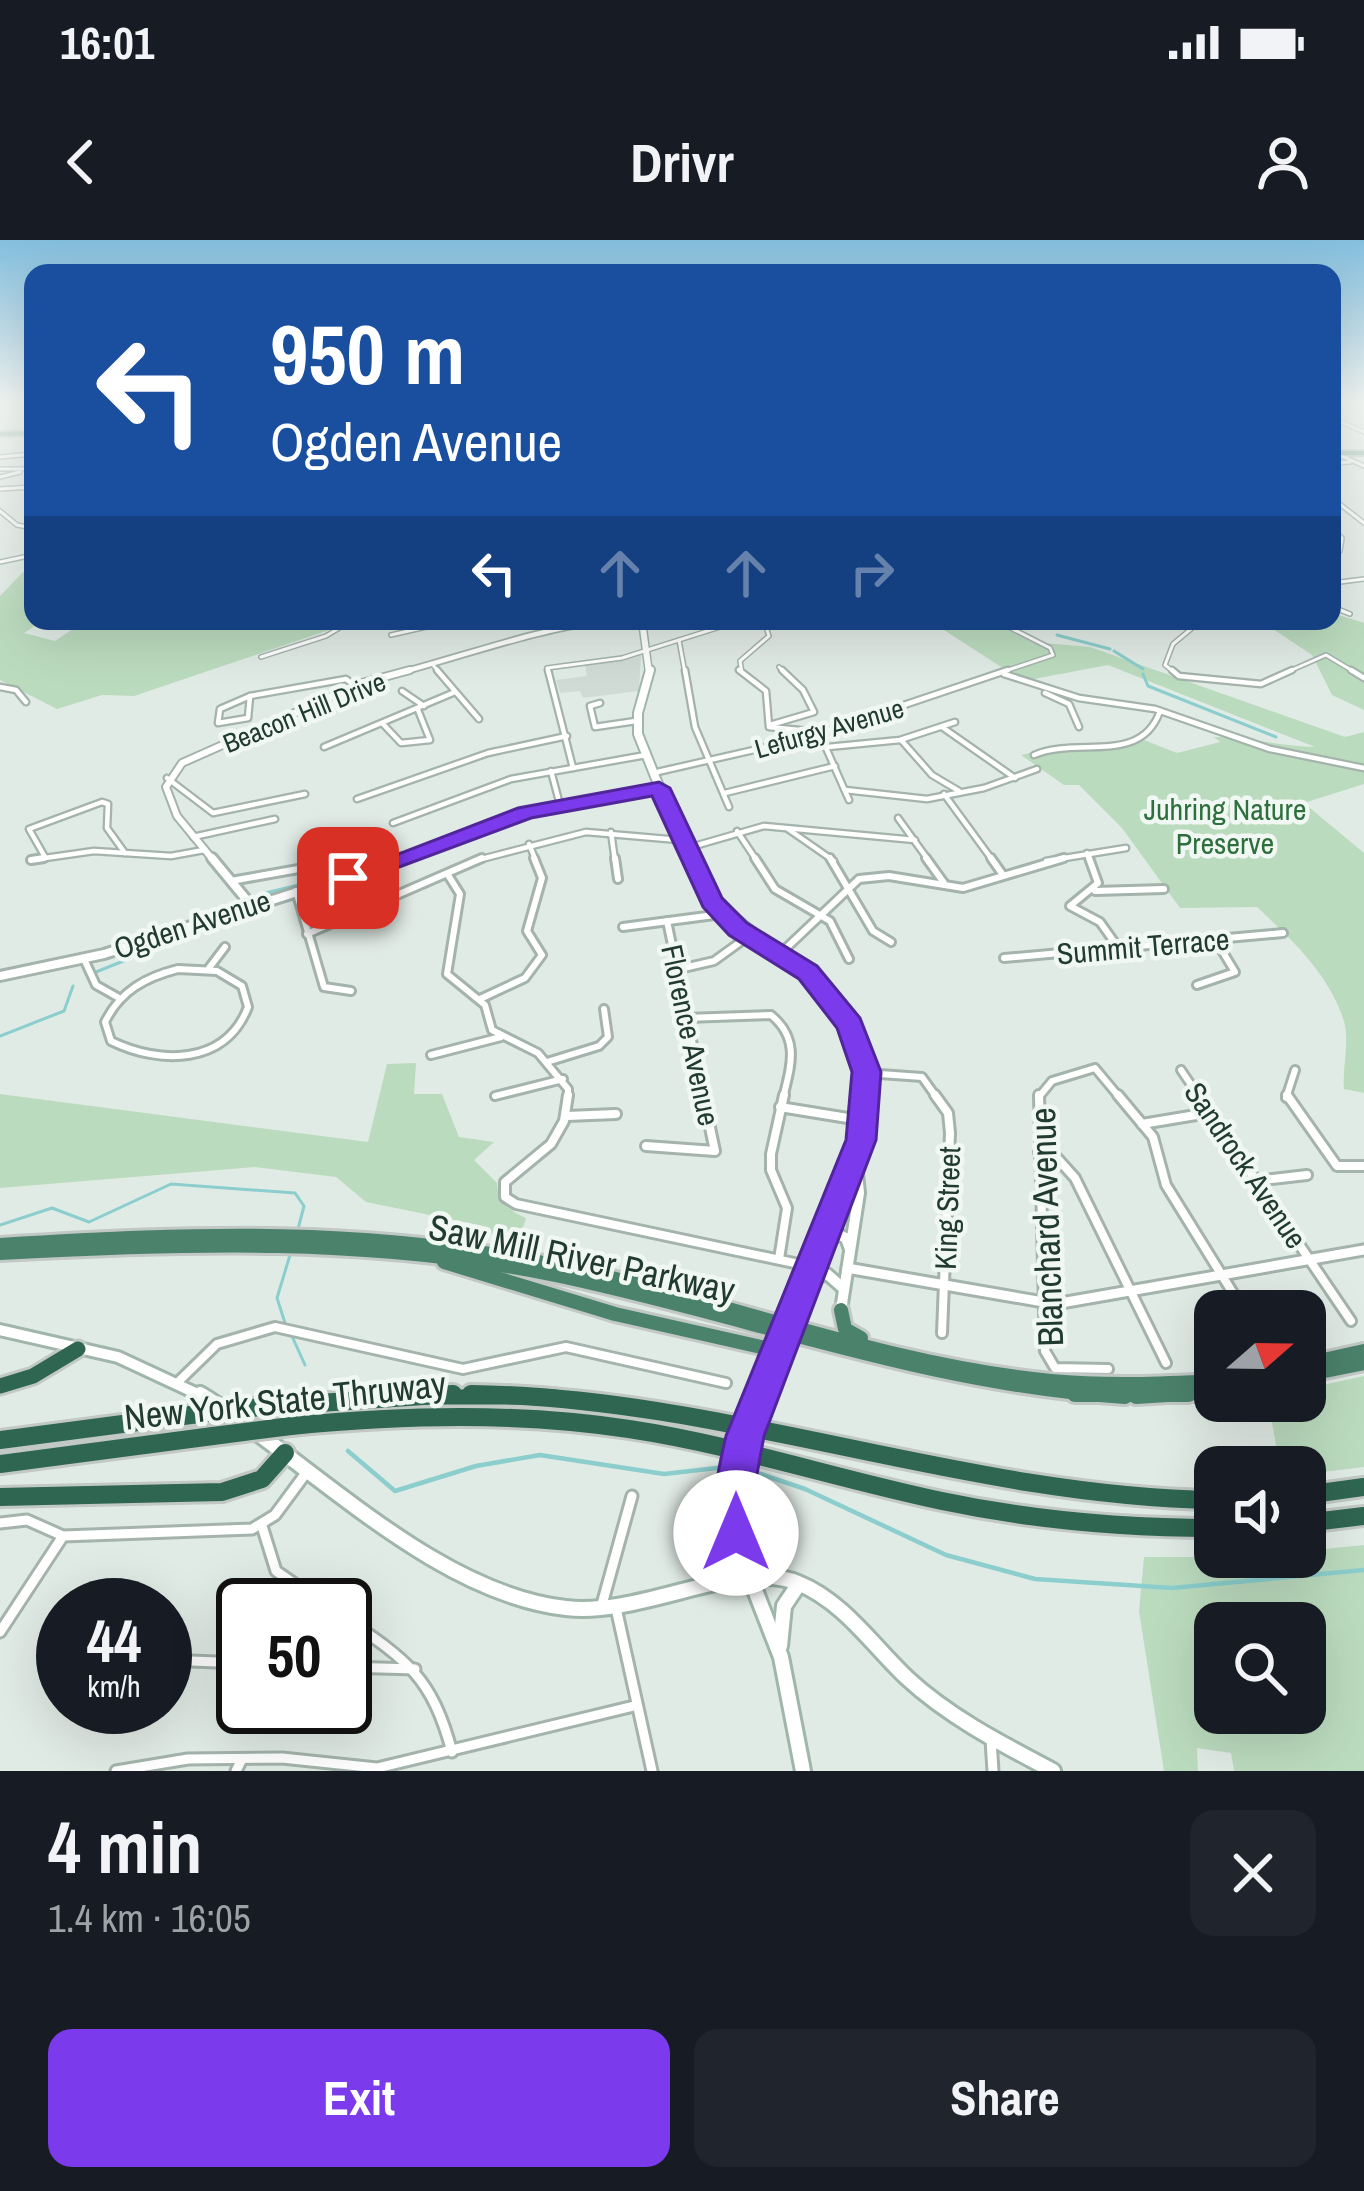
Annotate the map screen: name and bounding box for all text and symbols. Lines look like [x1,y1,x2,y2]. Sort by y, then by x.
text: 16:01 [60,12,154,73]
text: Drivr [630,126,734,199]
icon: back [48,129,114,195]
icon: person [1250,129,1316,195]
text: 950 m [270,297,465,410]
icon: left [72,312,228,468]
text: Ogden Avenue [270,405,562,478]
icon: left [461,540,527,606]
icon: ahead [587,540,653,606]
icon: ahead [713,540,779,606]
icon: right [839,540,905,606]
street label: Beacon Hill Drive [217,663,391,761]
street label: Lefurgy Avenue [750,690,908,766]
park label: Juhring Nature Preserve [1144,789,1306,863]
pin [297,827,399,929]
icon: arrive [315,845,381,911]
street label: Ogden Avenue [109,880,275,968]
street label: Summit Terrace [1055,919,1231,973]
street label: Florence Avenue [652,941,730,1129]
street label: Sandrock Avenue [1176,1074,1316,1256]
street label: Blanchard Avenue [1018,1107,1074,1347]
street label: King Street [925,1146,969,1270]
street label: Saw Mill River Parkway [425,1202,740,1314]
north arrow [1194,1290,1326,1422]
map controls [1194,1290,1326,1734]
street label: New York State Thruway [122,1359,448,1441]
button: sound [1194,1446,1326,1578]
position arrow [673,1470,799,1596]
speed limit sign: 50 [216,1578,372,1734]
text: 44 [87,1600,141,1681]
button: search [1194,1602,1326,1734]
text: km/h [87,1666,141,1706]
text: 4 min [48,1798,202,1895]
button: close [1190,1810,1316,1936]
text: 1.4 km · 16:05 [48,1892,251,1944]
button: Exit [48,2029,670,2167]
button: Share [694,2029,1316,2167]

